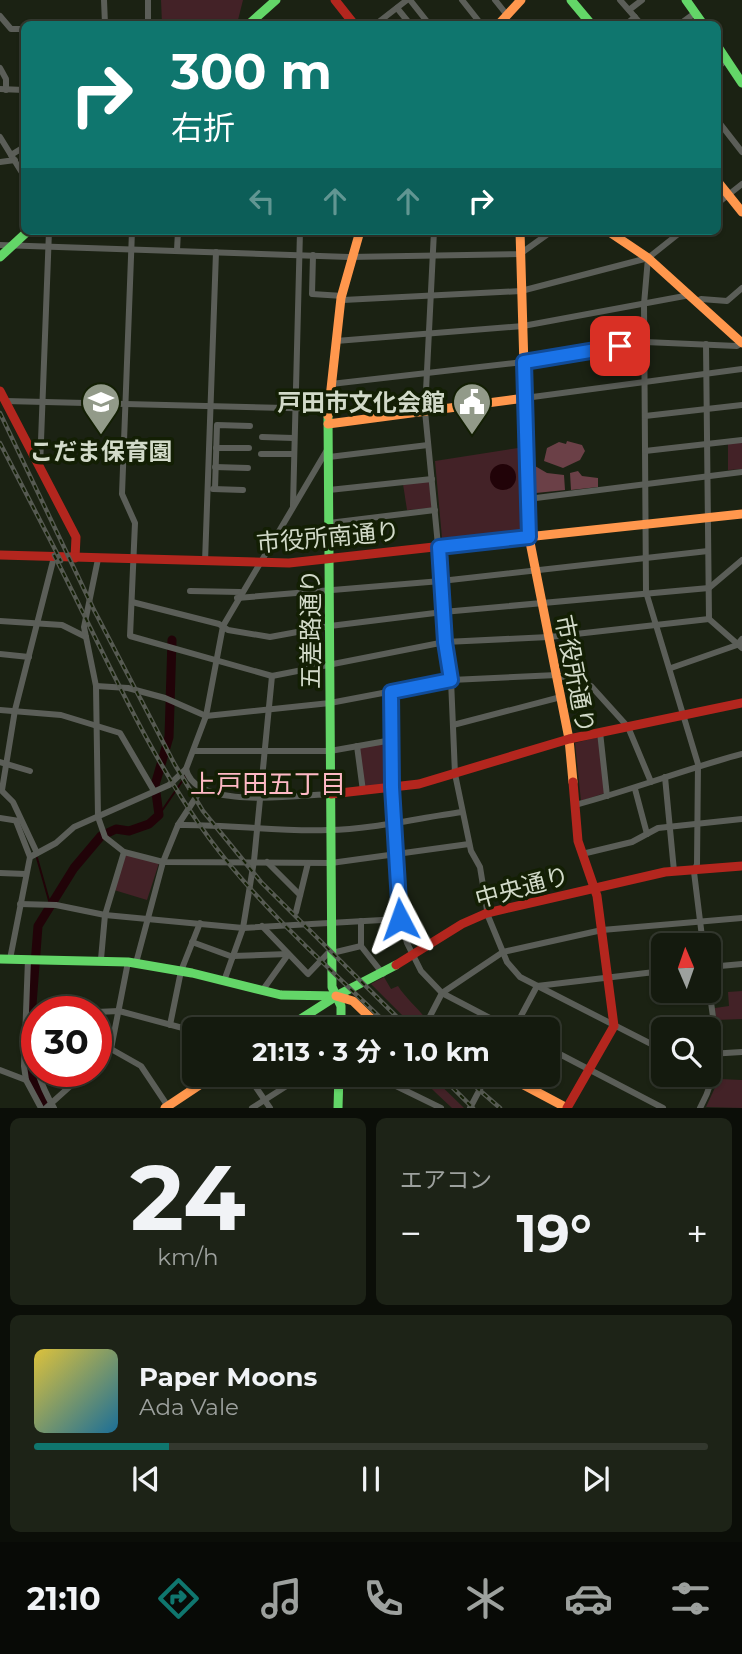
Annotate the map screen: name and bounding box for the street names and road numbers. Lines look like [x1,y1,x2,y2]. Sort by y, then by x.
street label: 市役所南通り [255,516,401,558]
street label: 五差路通り [296,569,325,689]
street label: 市役所通り [549,612,601,736]
street label: 中央通り [472,861,572,913]

